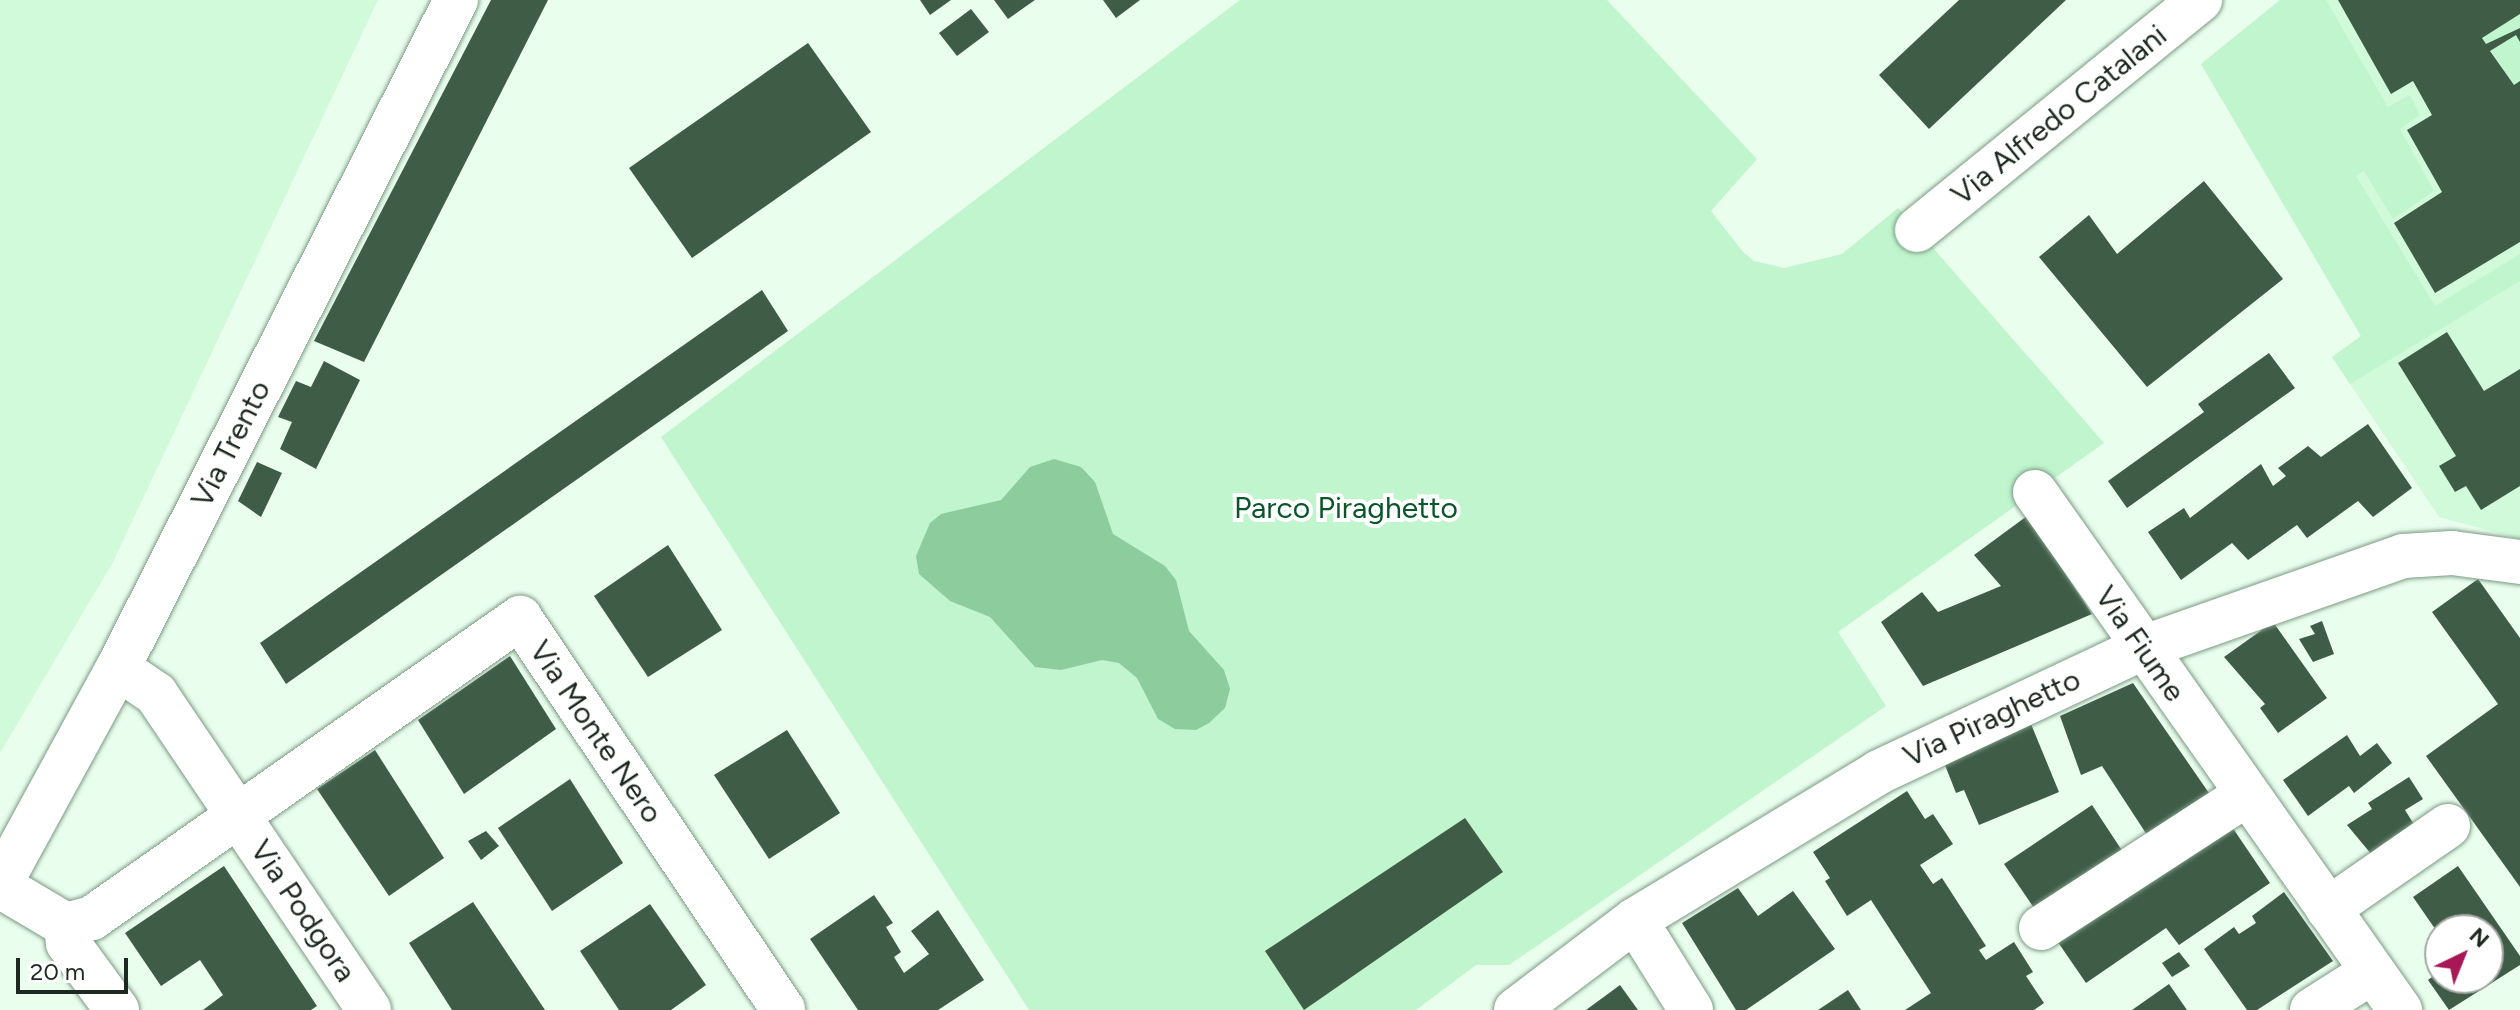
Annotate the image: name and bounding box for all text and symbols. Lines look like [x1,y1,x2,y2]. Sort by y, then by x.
street label: Via Alfredo Catalani [1944,17,2174,213]
street label: Via Trento [184,375,278,513]
park label: Parco Piraghetto [1234,490,1458,526]
street label: Via Fiume [2087,579,2193,709]
street label: Via Monte Nero [522,634,670,830]
street label: Via Piraghetto [1898,661,2086,775]
street label: Via Podgora [243,833,363,989]
north arrow [2424,914,2504,994]
text: N [2464,922,2495,953]
scale bar [20,942,132,992]
text: 20 m [30,957,85,986]

